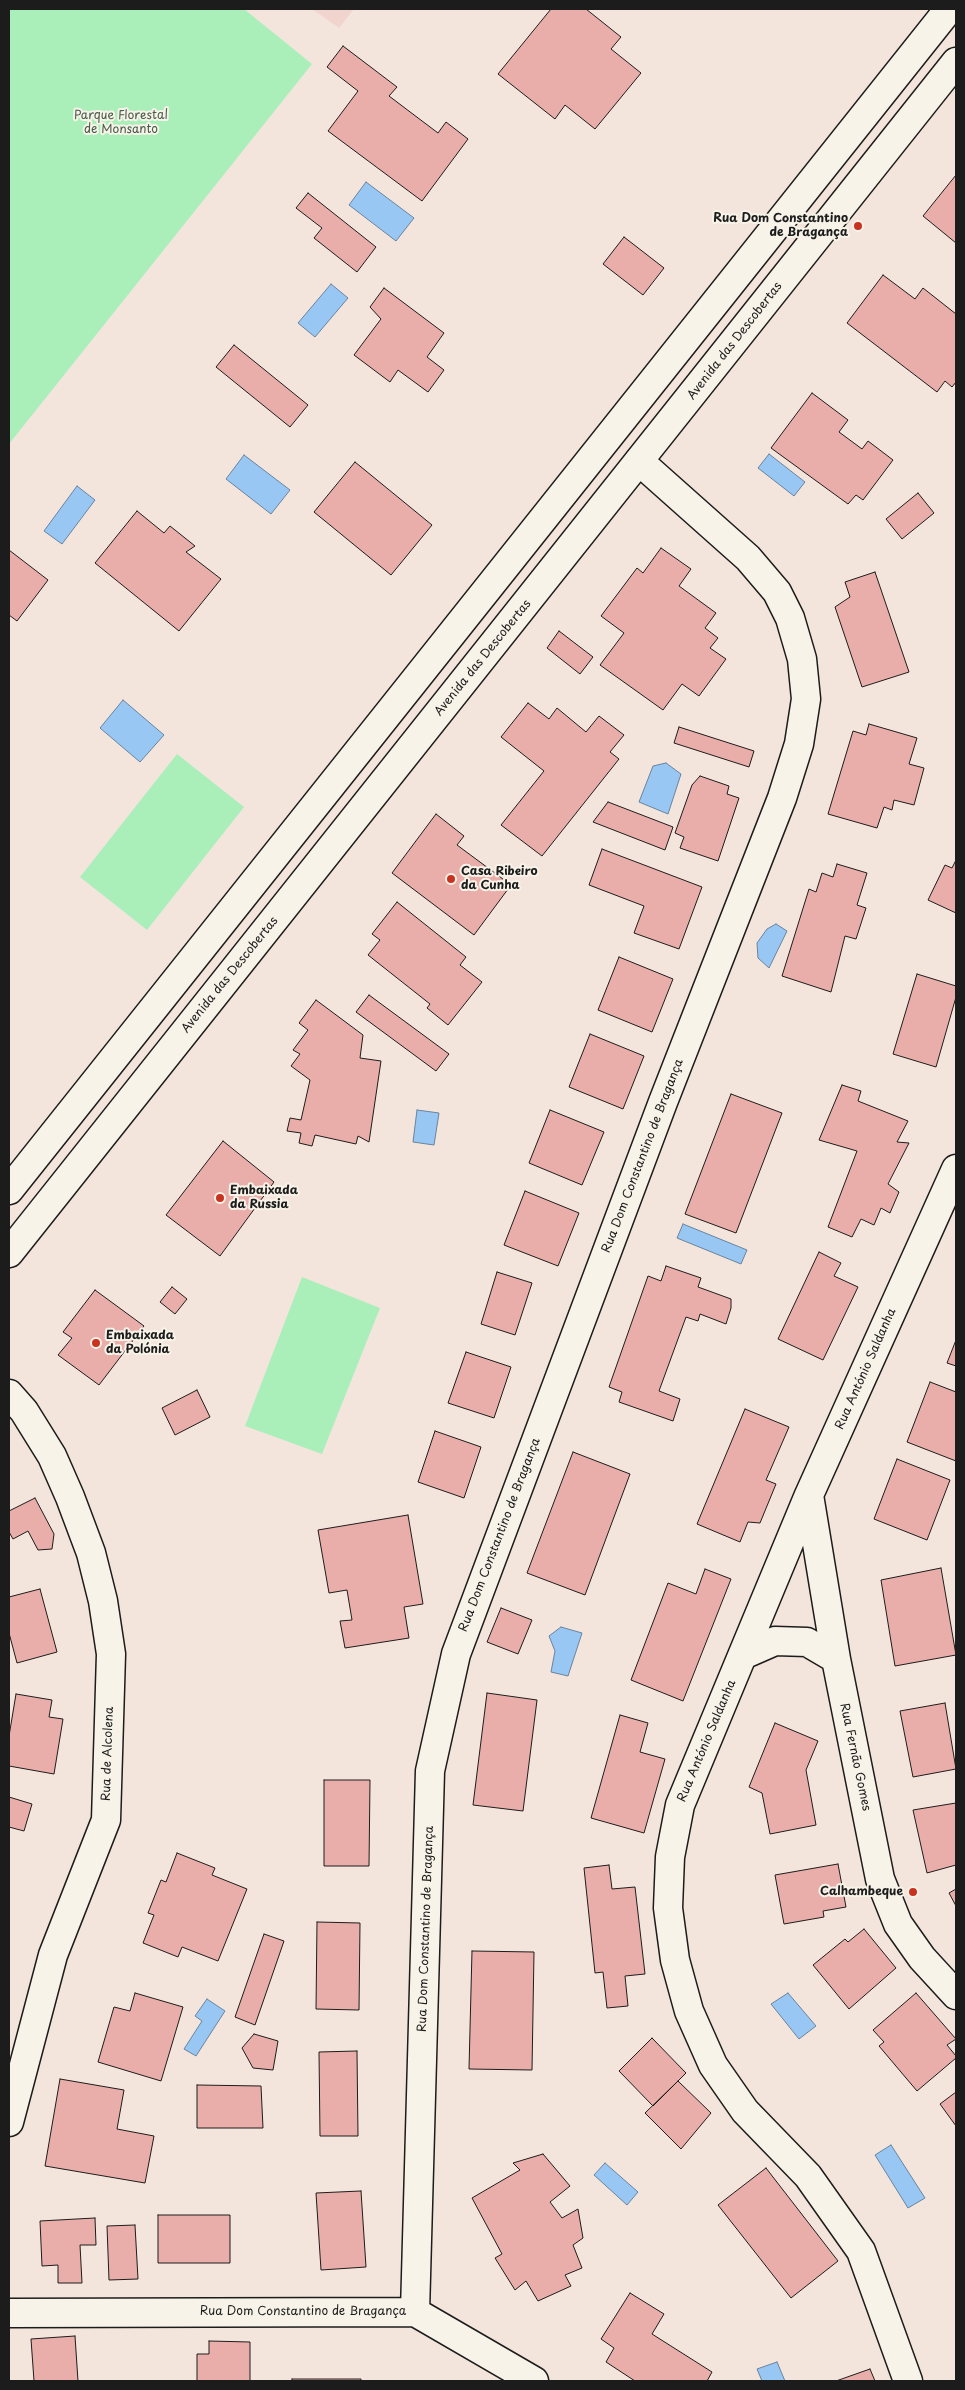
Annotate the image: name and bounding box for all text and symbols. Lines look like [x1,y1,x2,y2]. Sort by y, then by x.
park label: Parque Florestal de Monsanto [74,109,168,137]
place label: Rua Dom Constantino de Bragança [713,212,848,240]
marker: Rua Dom Constantino de Bragança [852,220,864,232]
street label: Avenida das Descobertas [685,279,785,403]
street label: Avenida das Descobertas [432,597,534,719]
place label: Casa Ribeiro da Cunha [461,865,538,893]
marker: Casa Ribeiro da Cunha [445,873,457,885]
street label: Avenida das Descobertas [179,914,281,1036]
street label: Rua Dom Constantino de Bragança [599,1057,687,1255]
place label: Embaixada da Russia [230,1184,298,1212]
marker: Embaixada da Russia [214,1192,226,1204]
street label: Rua António Saldanha [833,1306,899,1432]
place label: Embaixada da Polónia [106,1329,174,1357]
marker: Embaixada da Polónia [90,1337,102,1349]
street label: Rua Dom Constantino de Bragança [456,1436,544,1634]
street label: Rua António Saldanha [675,1678,739,1804]
street label: Rua Fernão Gomes [837,1702,873,1812]
street label: Rua de Alcolena [99,1706,117,1802]
street label: Rua Dom Constantino de Bragança [415,1826,437,2032]
place label: Calhambeque [820,1885,903,1899]
marker: Calhambeque [907,1886,919,1898]
street label: Rua Dom Constantino de Bragança [200,2305,406,2319]

